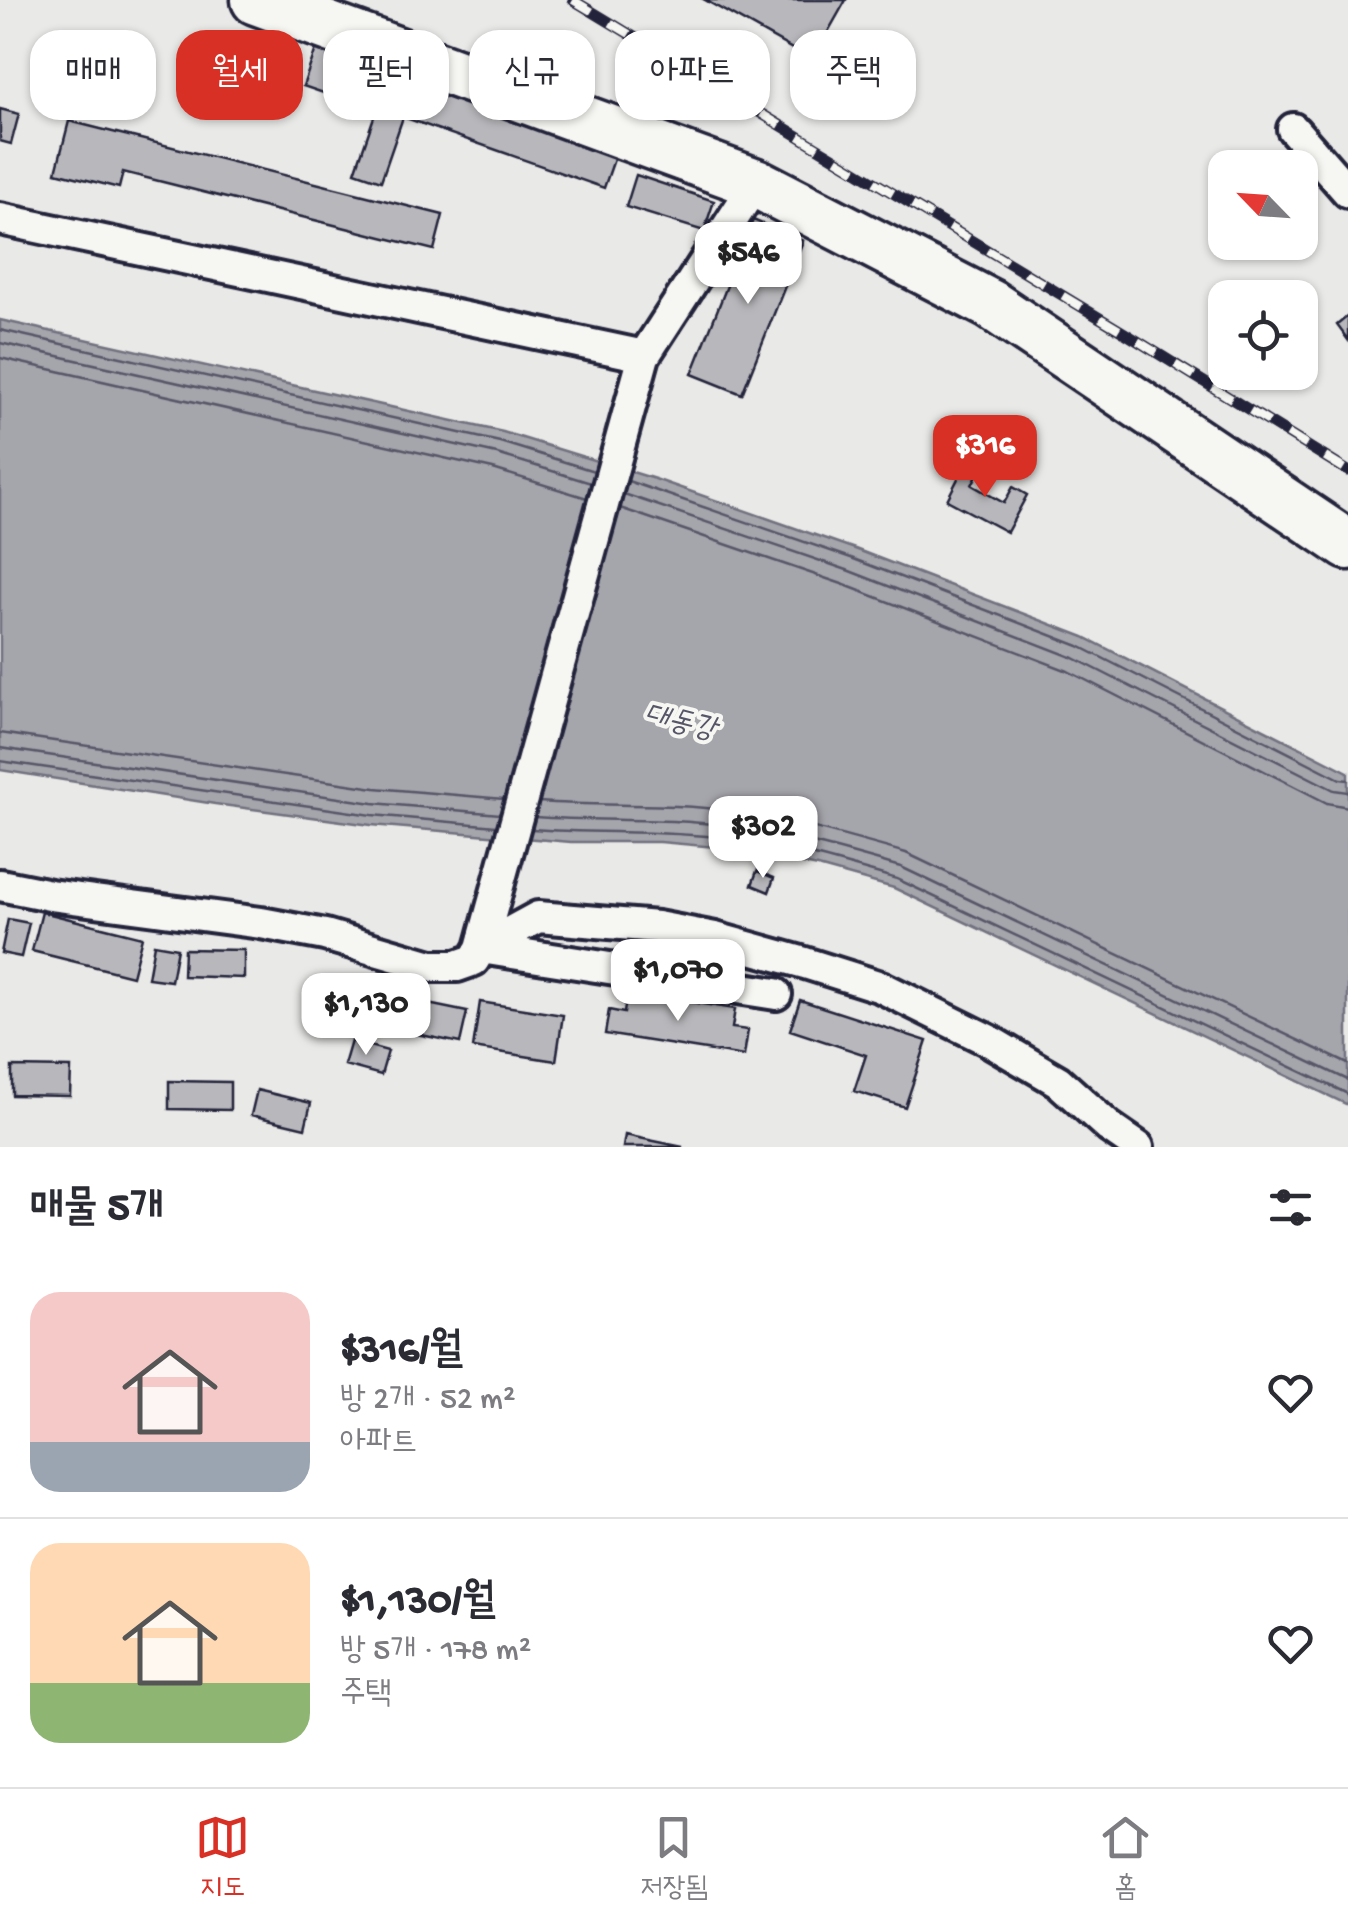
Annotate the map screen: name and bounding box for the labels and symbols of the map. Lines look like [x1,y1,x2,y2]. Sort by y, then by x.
north arrow [1208,150,1318,260]
pin: $546 [689,222,807,307]
pin: $316 [926,415,1044,500]
water label: 대동강 [641,698,723,751]
pin: $302 [704,796,822,881]
pin: $1,070 [597,939,759,1024]
pin: $1,130 [285,973,447,1058]

